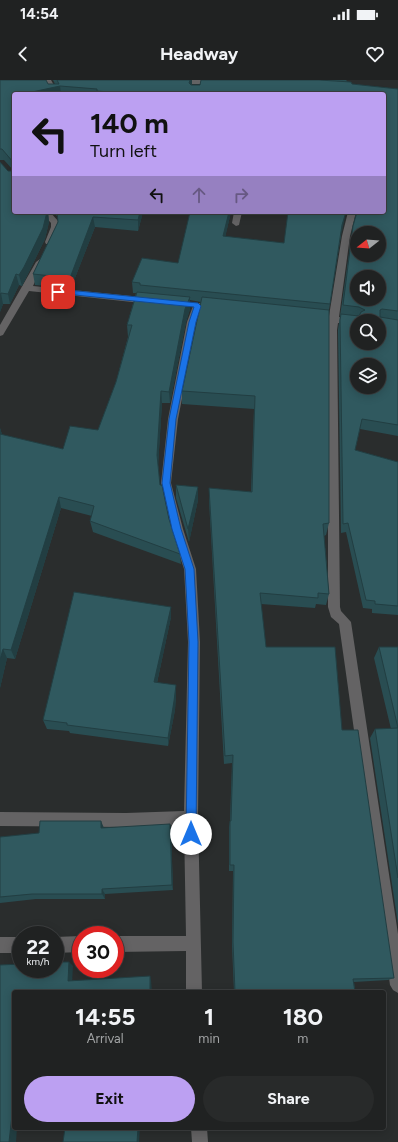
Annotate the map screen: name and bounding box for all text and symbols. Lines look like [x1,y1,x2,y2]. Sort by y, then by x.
text: 14:54 [20,5,59,23]
icon: back [12,43,34,65]
text: Headway [160,43,238,65]
icon: heart [364,43,386,65]
text: 140 m [90,106,169,140]
icon: left [24,108,76,160]
text: Turn left [90,140,157,162]
icon: left [146,184,168,206]
icon: ahead [188,184,210,206]
icon: right [230,184,252,206]
north arrow [350,226,386,262]
map controls [350,226,386,394]
button: sound [350,270,386,306]
pin [41,275,75,309]
icon: arrive [47,281,69,303]
button: search [350,314,386,350]
button: layers [350,358,386,394]
position arrow [170,813,212,855]
speed limit sign: 30 [72,926,124,978]
text: 22 [26,935,50,959]
text: km/h [27,955,49,968]
text: 14:55 [75,1002,135,1031]
text: 1 [204,1002,214,1031]
text: 180 [283,1002,323,1031]
text: Arrival [87,1031,124,1046]
text: min [198,1031,220,1046]
text: m [297,1031,308,1046]
button: Exit [24,1076,195,1122]
button: Share [203,1076,374,1122]

